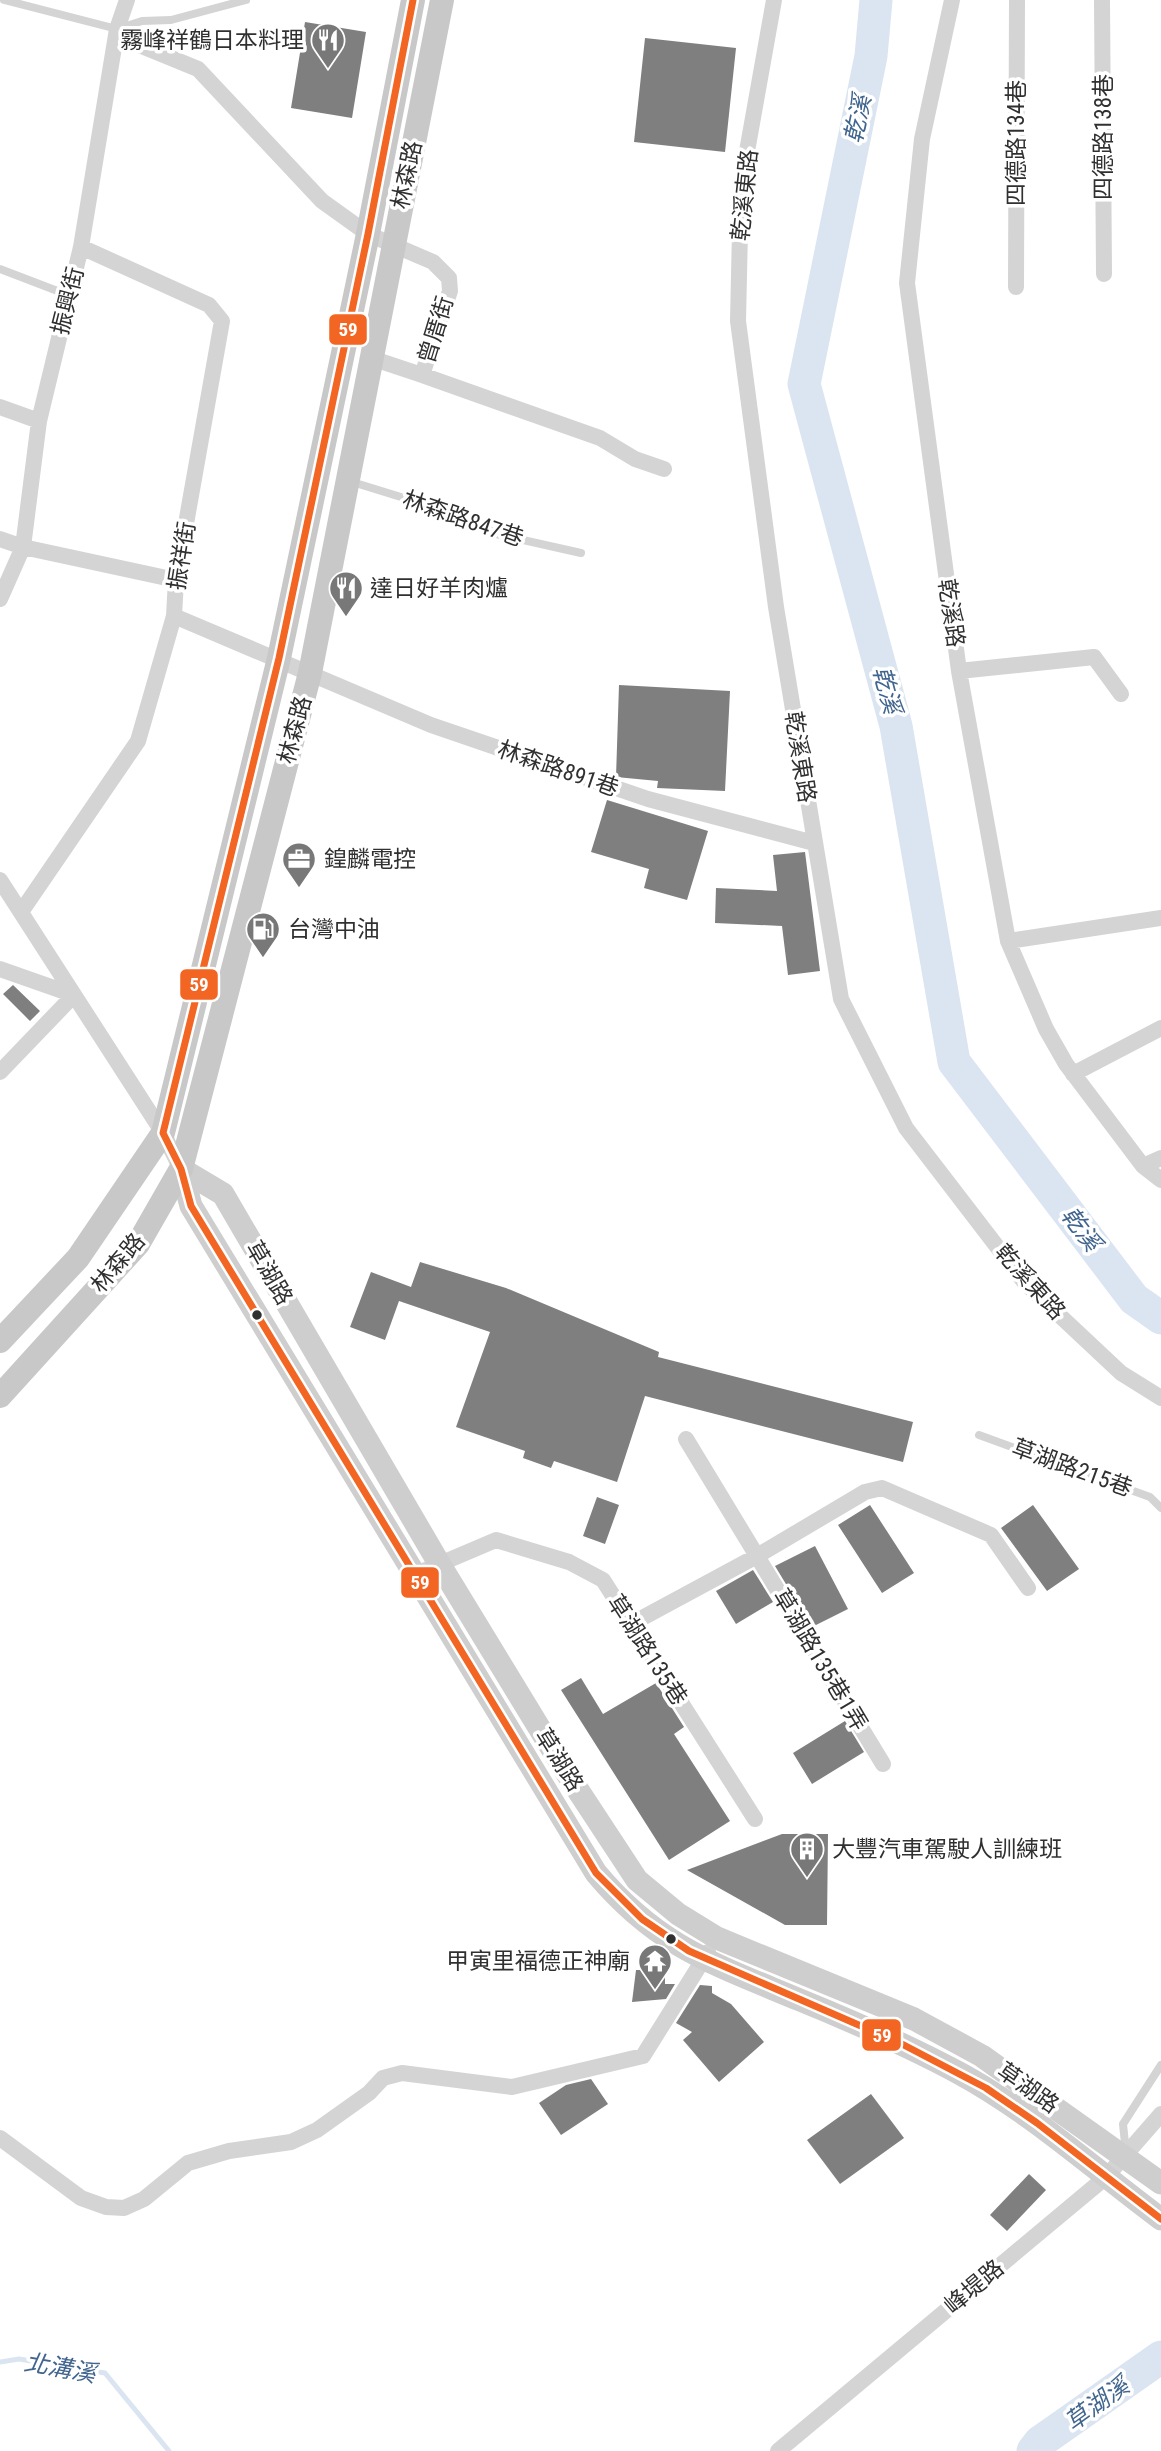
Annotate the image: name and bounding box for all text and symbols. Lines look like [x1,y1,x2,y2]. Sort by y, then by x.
restaurant icon: 霧峰祥鶴日本料理 [309,21,347,70]
place label: 霧峰祥鶴日本料理 [120,27,304,54]
street label: 四德路138巷 [1090,74,1117,200]
street label: 四德路134巷 [1003,80,1030,206]
water label: 乾溪 [839,90,877,145]
street label: 林森路 [387,138,427,212]
street label: 乾溪東路 [727,148,763,242]
street label: 振興街 [47,264,89,338]
street label: 曾厝街 [413,293,459,367]
line badge: 59 [328,313,368,346]
text: 59 [338,318,358,341]
street label: 林森路847巷 [399,486,527,552]
street label: 振祥街 [163,520,201,592]
restaurant icon: 達日好羊肉爐 [327,569,365,618]
place label: 達日好羊肉爐 [370,575,508,602]
street label: 乾溪路 [933,577,969,649]
water label: 乾溪 [867,663,908,720]
street label: 林森路 [273,693,317,767]
street label: 乾溪東路 [779,709,821,805]
street label: 林森路891巷 [494,736,622,802]
office icon: 鍠麟電控 [280,840,318,889]
place label: 鍠麟電控 [324,846,416,873]
fuel station icon: 台灣中油 [244,910,282,959]
place label: 台灣中油 [288,916,380,943]
line badge: 59 [179,968,219,1001]
text: 59 [189,973,209,996]
water label: 乾溪 [1055,1201,1108,1259]
street label: 林森路 [85,1228,151,1298]
street label: 草湖路 [240,1236,298,1310]
street label: 乾溪東路 [989,1239,1071,1325]
unlabelled marker [250,1308,264,1322]
street label: 草湖路215巷 [1008,1434,1136,1502]
line badge: 59 [400,1566,440,1599]
text: 59 [410,1571,430,1594]
street label: 草湖路135巷1弄 [767,1584,873,1736]
street label: 草湖路135巷 [601,1590,693,1710]
street label: 草湖路 [529,1724,589,1796]
building icon: 大豐汽車駕駛人訓練班 [788,1830,826,1879]
place label: 大豐汽車駕駛人訓練班 [832,1836,1062,1863]
unlabelled marker [664,1932,678,1946]
temple icon: 甲寅里福德正神廟 [636,1942,674,1991]
place label: 甲寅里福德正神廟 [446,1948,630,1975]
line badge: 59 [861,2018,902,2052]
text: 59 [872,2024,892,2047]
street label: 草湖路 [992,2057,1064,2119]
street label: 峰堤路 [939,2254,1009,2320]
water label: 北溝溪 [22,2348,101,2389]
water label: 草湖溪 [1060,2370,1137,2436]

